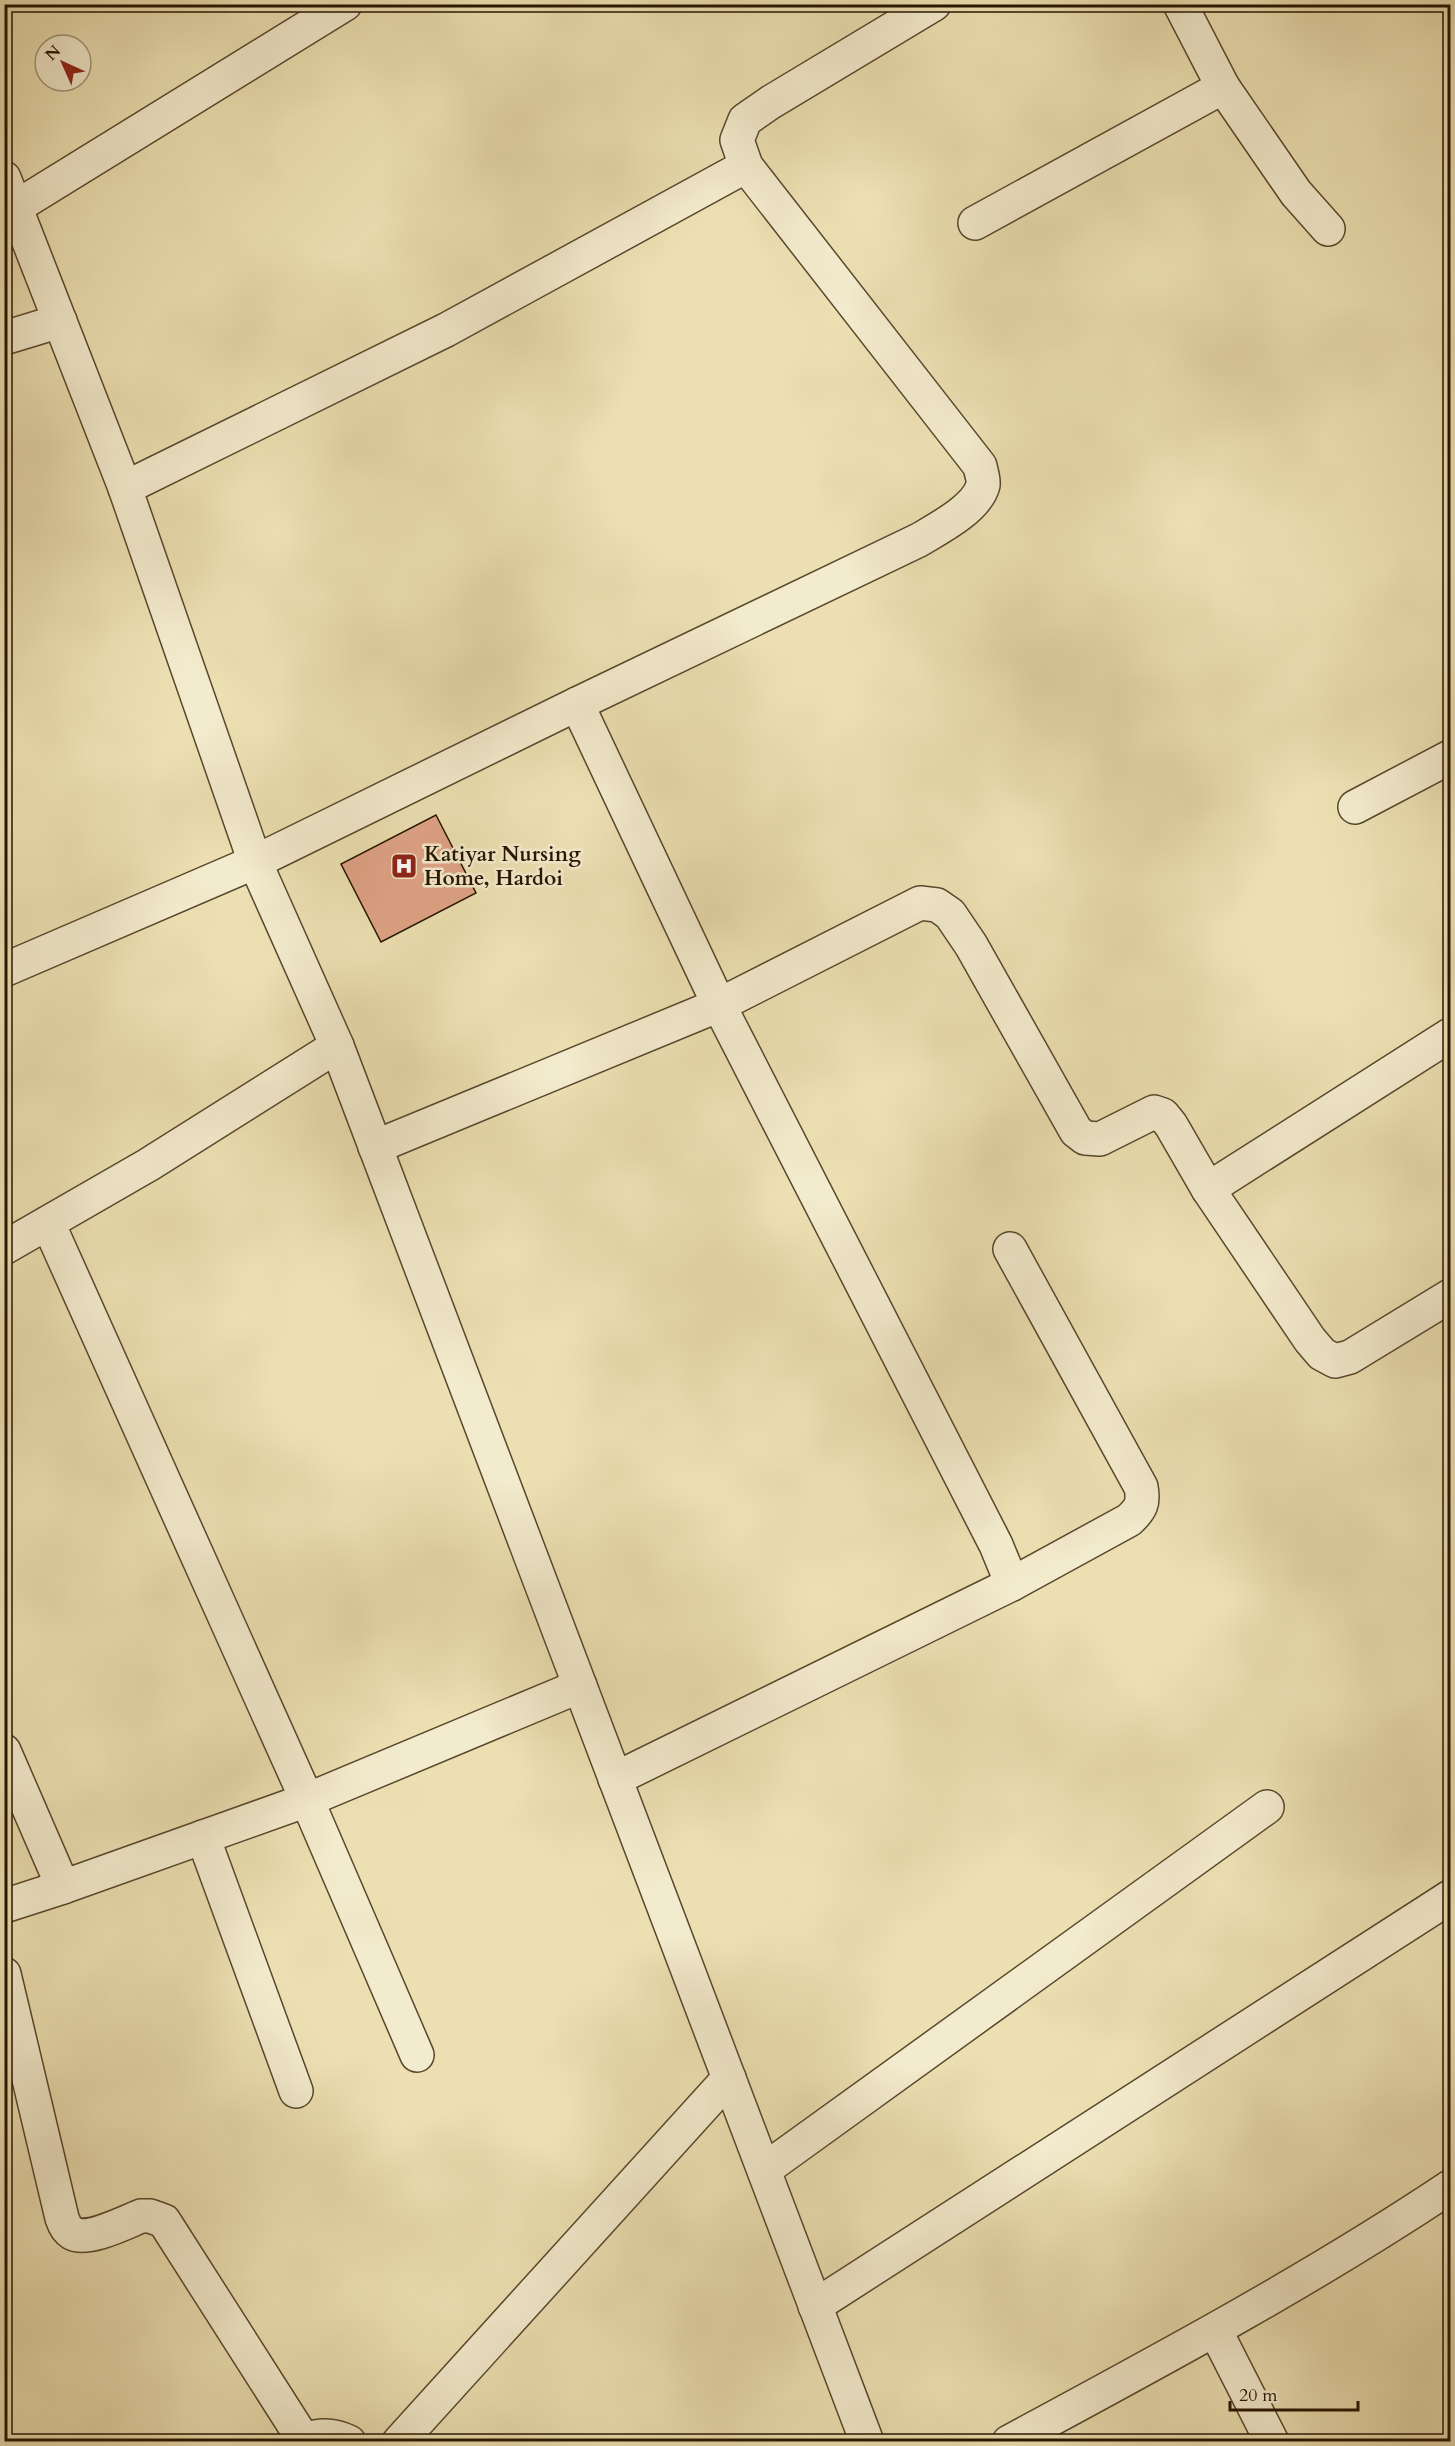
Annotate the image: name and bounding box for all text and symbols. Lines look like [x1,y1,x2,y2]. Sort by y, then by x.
north arrow [33,33,93,93]
text: N [40,40,66,66]
place label: Katiyar Nursing Home, Hardoi [424,840,581,893]
hospital icon: Katiyar Nursing Home, Hardoi [389,851,419,881]
scale bar [1230,2374,1358,2412]
text: 20 m [1239,2383,1278,2408]

